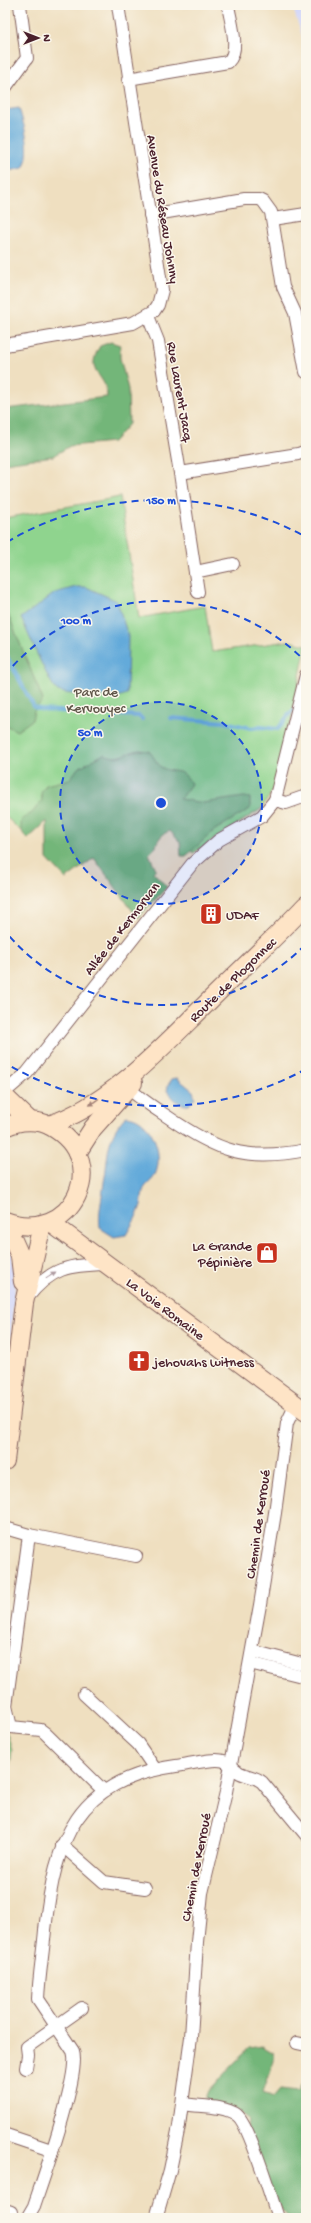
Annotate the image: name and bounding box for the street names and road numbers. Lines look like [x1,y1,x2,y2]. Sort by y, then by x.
street label: Avenue du Réseau Johnny [141,134,182,285]
street label: Rue Laurent Jacq [161,341,196,445]
street label: Allée de Kermorvan [81,879,165,980]
street label: Route de Plogonnec [187,934,282,1027]
street label: La Voie Romaine [122,1275,208,1346]
street label: Chemin de Kerroué [243,1468,276,1580]
street label: Chemin de Kerroué [179,1811,216,1923]

